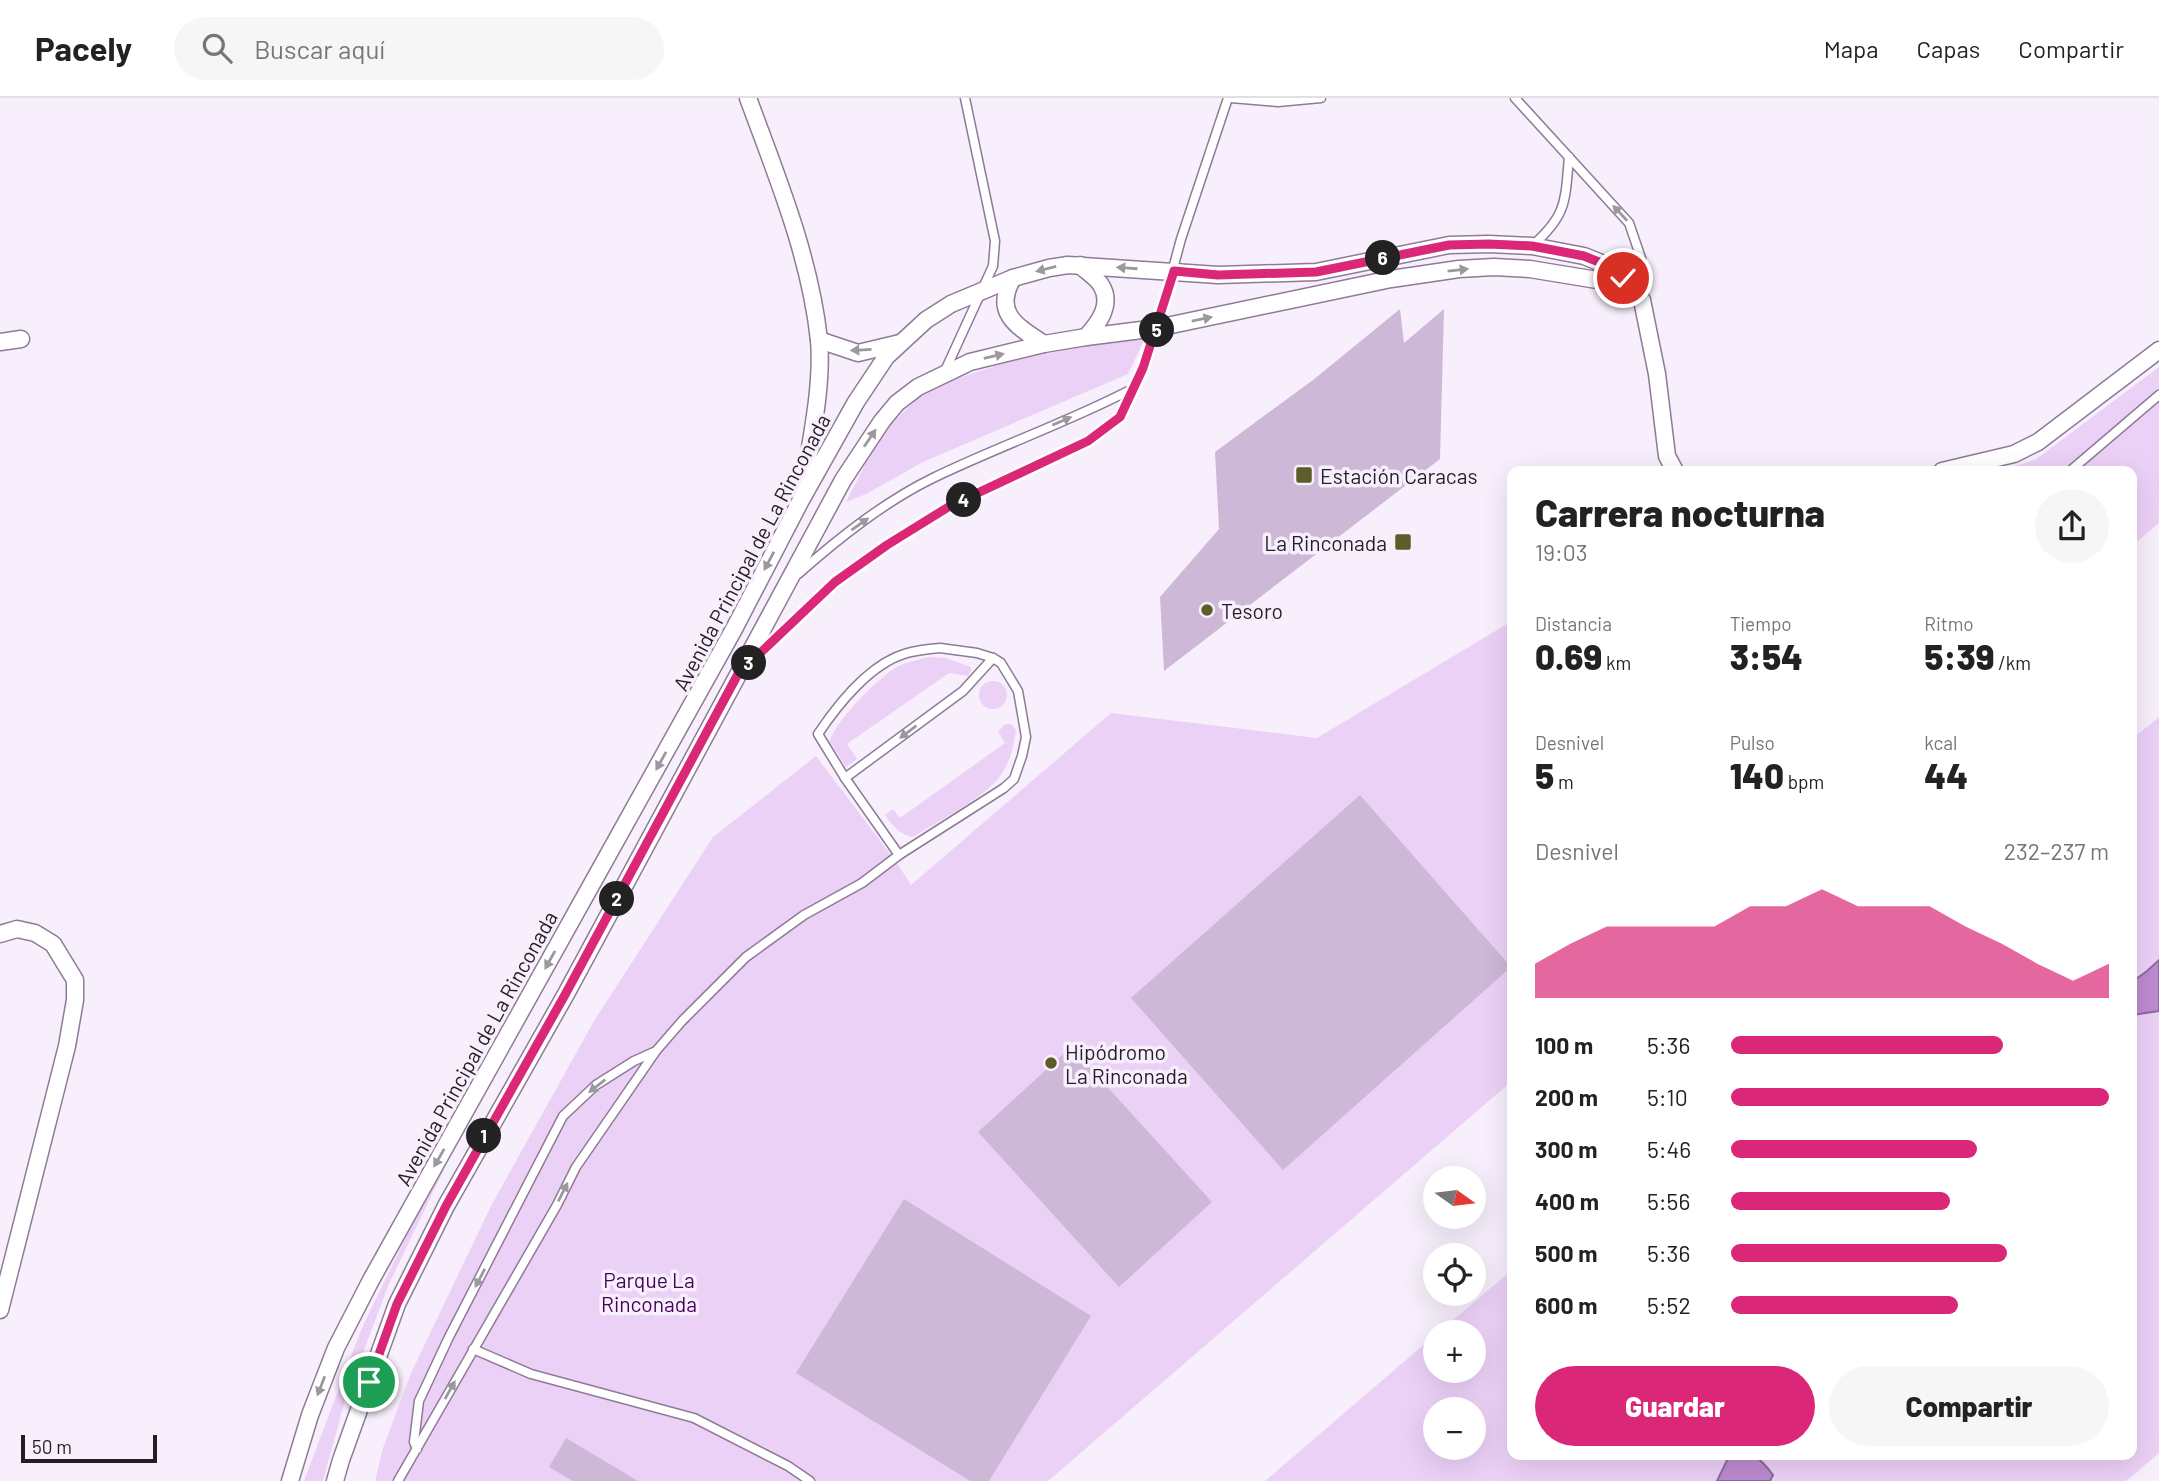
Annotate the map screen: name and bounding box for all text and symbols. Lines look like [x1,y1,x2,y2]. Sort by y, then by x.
search box [174,17,664,80]
text: Pacely [35,28,132,68]
icon: search [198,29,236,67]
text: Buscar aquí [254,33,385,64]
text: Mapa [1824,34,1879,63]
text: Capas [1917,34,1980,63]
text: Compartir [2018,34,2124,63]
one-way arrow [1612,205,1628,222]
pin: 6 [1366,240,1400,276]
text: 6 [1377,246,1388,269]
pin [1593,248,1653,308]
icon: check [1604,259,1642,297]
one-way arrow [1116,262,1138,273]
one-way arrow [1035,264,1057,275]
one-way arrow [1447,264,1469,275]
pin: 5 [1140,313,1174,348]
one-way arrow [1191,313,1213,324]
text: 5 [1151,318,1162,341]
one-way arrow [849,345,871,356]
one-way arrow [983,350,1005,361]
street label: Avenida Principal de La Rinconada [667,409,835,695]
one-way arrow [1052,415,1072,427]
one-way arrow [864,429,877,448]
place label: Estación Caracas [1320,463,1478,488]
marker: Estación Caracas [1294,465,1314,485]
pin: 4 [946,482,982,518]
text: 4 [958,488,969,511]
text: Carrera nocturna [1535,489,1825,535]
button: share [2035,489,2109,563]
one-way arrow [851,517,869,531]
place label: La Rinconada [1264,530,1387,555]
marker: La Rinconada [1393,532,1413,552]
text: 19:03 [1535,538,1588,566]
one-way arrow [764,551,775,571]
place label: Tesoro [1221,598,1283,623]
marker: Tesoro [1199,602,1215,618]
text: Distancia [1535,612,1612,635]
text: Tiempo [1730,612,1792,635]
text: Ritmo [1924,612,1974,635]
text: 0.69 [1535,635,1602,677]
text: 3:54 [1730,635,1803,677]
text: 5:39 [1924,635,1994,677]
pin: 3 [732,646,766,680]
text: 3 [743,651,754,674]
text: km [1602,651,1631,674]
text: /km [1994,651,2031,674]
one-way arrow [899,724,917,738]
text: Desnivel [1535,731,1604,754]
text: Pulso [1730,731,1775,754]
text: kcal [1924,731,1957,754]
one-way arrow [655,751,667,770]
text: 5 [1535,754,1554,796]
text: 140 [1730,754,1784,796]
text: 44 [1924,754,1968,796]
text: m [1554,770,1574,793]
text: bpm [1784,770,1824,793]
text: Desnivel [1535,837,1619,865]
text: 232–237 m [2004,837,2109,865]
pin: 2 [600,882,634,916]
text: 2 [611,887,622,910]
street label: Avenida Principal de La Rinconada [390,906,562,1190]
one-way arrow [544,950,556,969]
text: 100 m [1535,1031,1593,1059]
text: 5:36 [1647,1031,1690,1059]
place label: Hipódromo La Rinconada [1065,1039,1188,1088]
marker: Hipódromo La Rinconada [1043,1055,1059,1071]
one-way arrow [589,1078,607,1093]
text: 200 m [1535,1083,1598,1111]
text: 5:10 [1647,1083,1688,1111]
pin: 1 [466,1118,502,1154]
text: 1 [480,1124,487,1147]
text: 300 m [1535,1135,1597,1163]
text: 5:46 [1647,1135,1691,1163]
one-way arrow [433,1148,445,1168]
north arrow [1423,1166,1486,1228]
map controls [1423,1166,1486,1460]
one-way arrow [558,1182,569,1202]
text: 400 m [1535,1187,1599,1215]
text: 5:56 [1647,1187,1690,1215]
text: 500 m [1535,1239,1597,1267]
text: 5:36 [1647,1239,1690,1267]
button: locate [1423,1243,1486,1306]
park label: Parque La Rinconada [601,1267,697,1316]
one-way arrow [474,1268,486,1288]
text: 600 m [1535,1291,1597,1319]
text: 5:52 [1647,1291,1691,1319]
button: + [1423,1320,1486,1383]
pin [339,1352,399,1412]
icon: arrive [350,1363,388,1401]
button: Guardar [1535,1366,1815,1446]
button: Compartir [1829,1366,2109,1446]
one-way arrow [316,1376,327,1397]
one-way arrow [444,1380,456,1399]
button: − [1423,1397,1486,1460]
scale bar [21,1432,158,1464]
text: 50 m [32,1435,72,1458]

